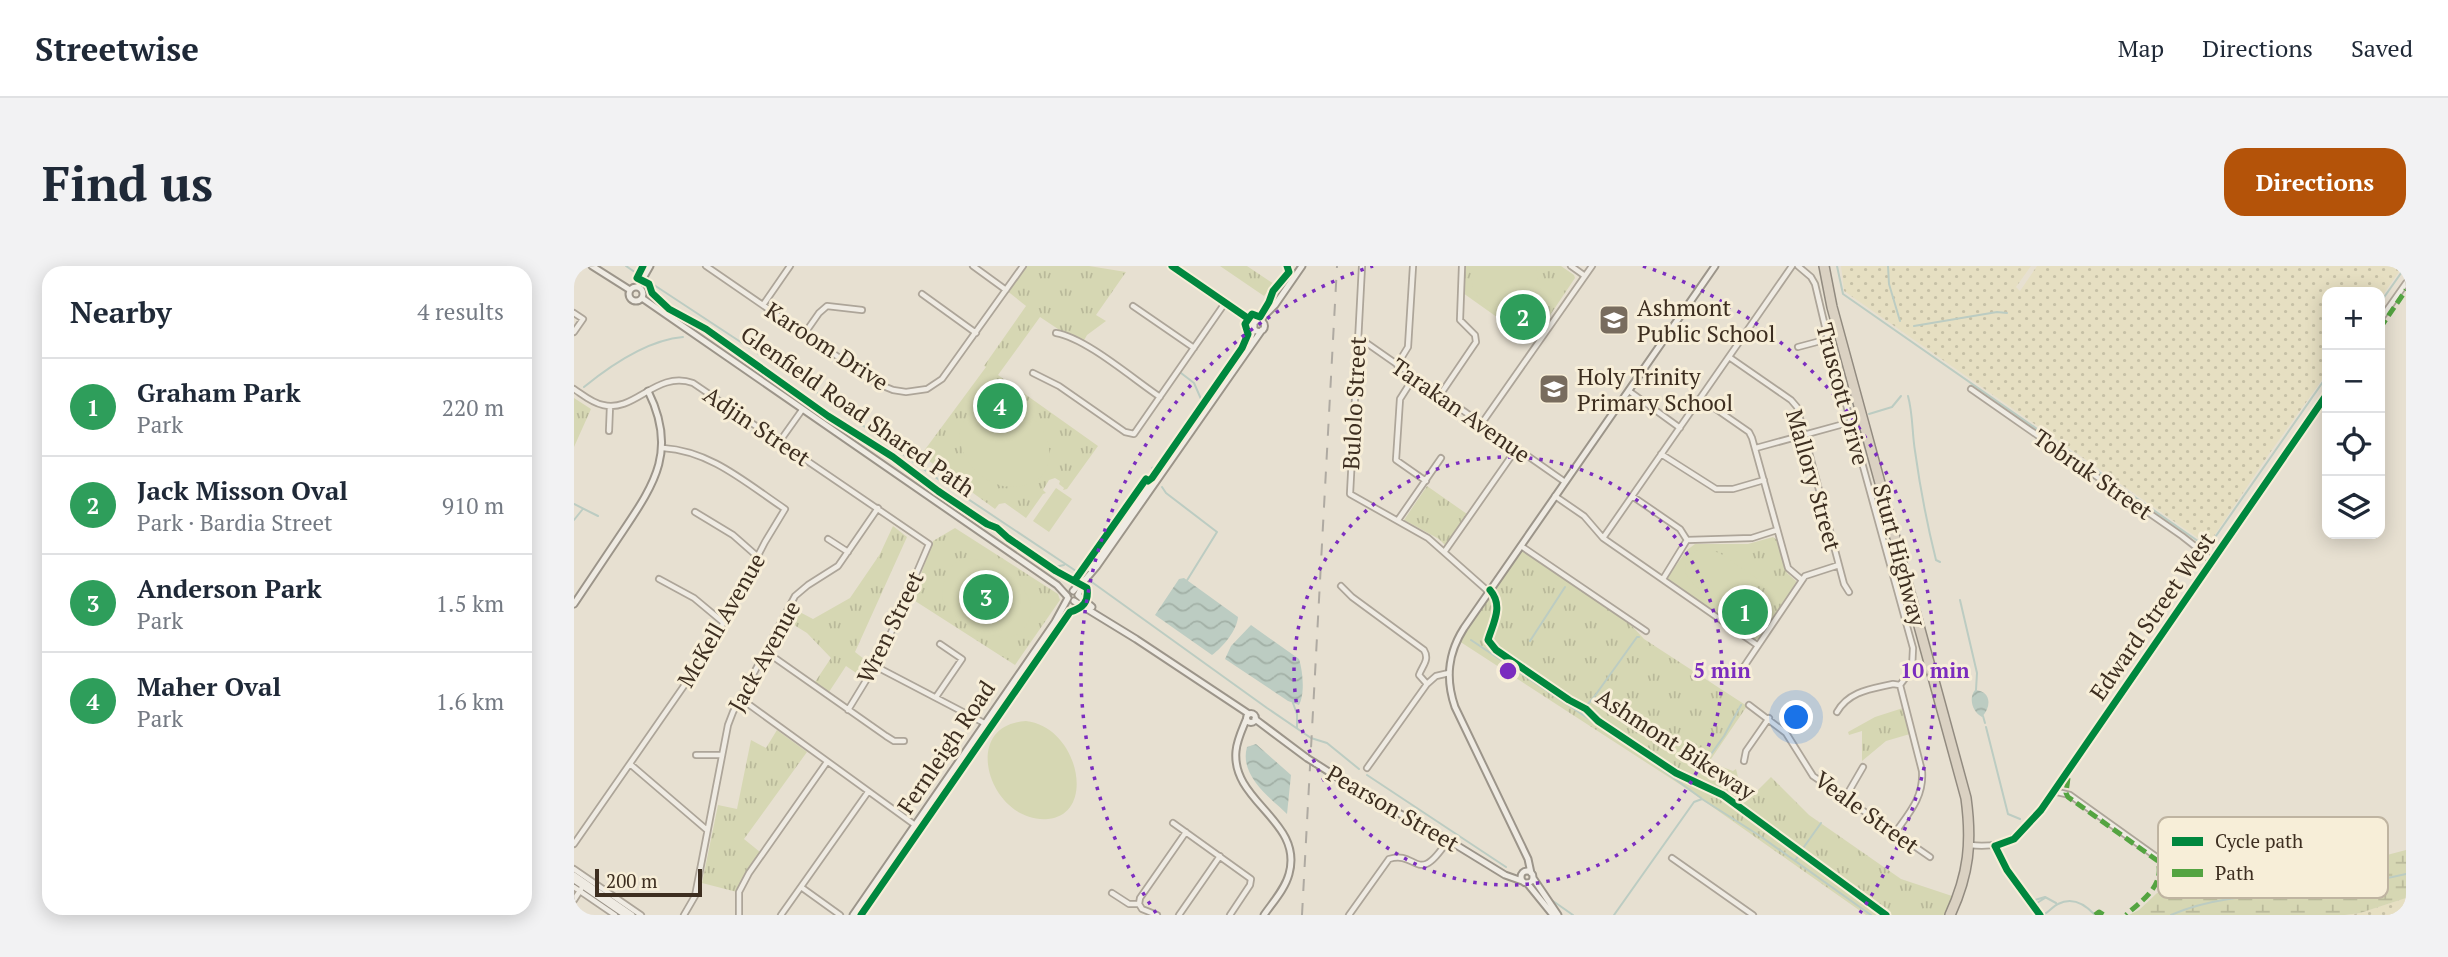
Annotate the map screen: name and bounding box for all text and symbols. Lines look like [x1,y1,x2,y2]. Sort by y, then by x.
text: Streetwise [35,27,199,70]
text: Map [2118,32,2164,64]
text: Directions [2202,32,2313,64]
text: Saved [2351,32,2413,64]
button: Directions [2224,148,2406,216]
text: Find us [42,150,213,215]
map controls [2322,287,2385,539]
button: + [2322,287,2385,350]
pin: 2 [1500,291,1546,343]
text: Nearby [70,292,172,332]
place label: Ashmont Public School [1637,292,1776,349]
street label: Karoom Drive [759,295,895,397]
text: 4 results [417,296,504,327]
school or university icon: Ashmont Public School [1597,303,1631,337]
street label: Glenfield Road Shared Path [735,318,982,504]
street label: Truscott Drive [1809,320,1877,468]
street label: Bulolo Street [1335,335,1373,471]
street label: Tarakan Avenue [1385,350,1537,470]
button: − [2322,350,2385,413]
place label: Holy Trinity Primary School [1577,361,1733,418]
school or university icon: Holy Trinity Primary School [1537,372,1571,406]
text: Graham Park [137,375,301,409]
street label: Adjin Street [697,379,817,473]
pin: 4 [977,380,1023,432]
text: 1 [87,392,100,423]
text: 220 m [442,392,504,423]
street label: Mallory Street [1779,406,1849,555]
text: Park [137,409,183,440]
button: locate [2322,413,2385,476]
street label: Tobruk Street [2027,421,2159,527]
text: Jack Misson Oval [137,473,348,507]
button: layers [2322,476,2385,539]
street label: Sturt Highway [1866,480,1934,630]
text: 2 [87,490,100,521]
text: 910 m [442,490,504,521]
text: Park · Bardia Street [137,507,333,538]
street label: Edward Street West [2082,525,2222,706]
street label: McKell Avenue [670,547,772,693]
street label: Wren Street [850,565,931,688]
text: Anderson Park [137,571,322,605]
pin: 3 [963,571,1009,623]
pin: 1 [1722,586,1768,638]
text: 3 [87,588,100,619]
text: 1.5 km [436,588,504,619]
street label: Jack Avenue [721,595,807,717]
text: Park [137,605,183,636]
text: 5 min [1693,656,1751,684]
text: 10 min [1900,656,1970,684]
centre of rings [1496,659,1520,683]
text: Maher Oval [137,669,281,703]
street label: Fernleigh Road [890,674,1002,820]
street label: Ashmont Bikeway [1591,681,1762,807]
text: 4 [87,686,100,717]
text: 1.6 km [436,686,504,717]
your location [1779,700,1813,734]
text: Park [137,703,183,734]
street label: Pearson Street [1321,757,1465,859]
street label: Veale Street [1808,764,1926,861]
legend [2158,817,2388,898]
text: Cycle path [2215,828,2303,853]
text: Path [2215,860,2254,885]
scale bar [595,866,702,898]
text: 200 m [606,868,657,893]

